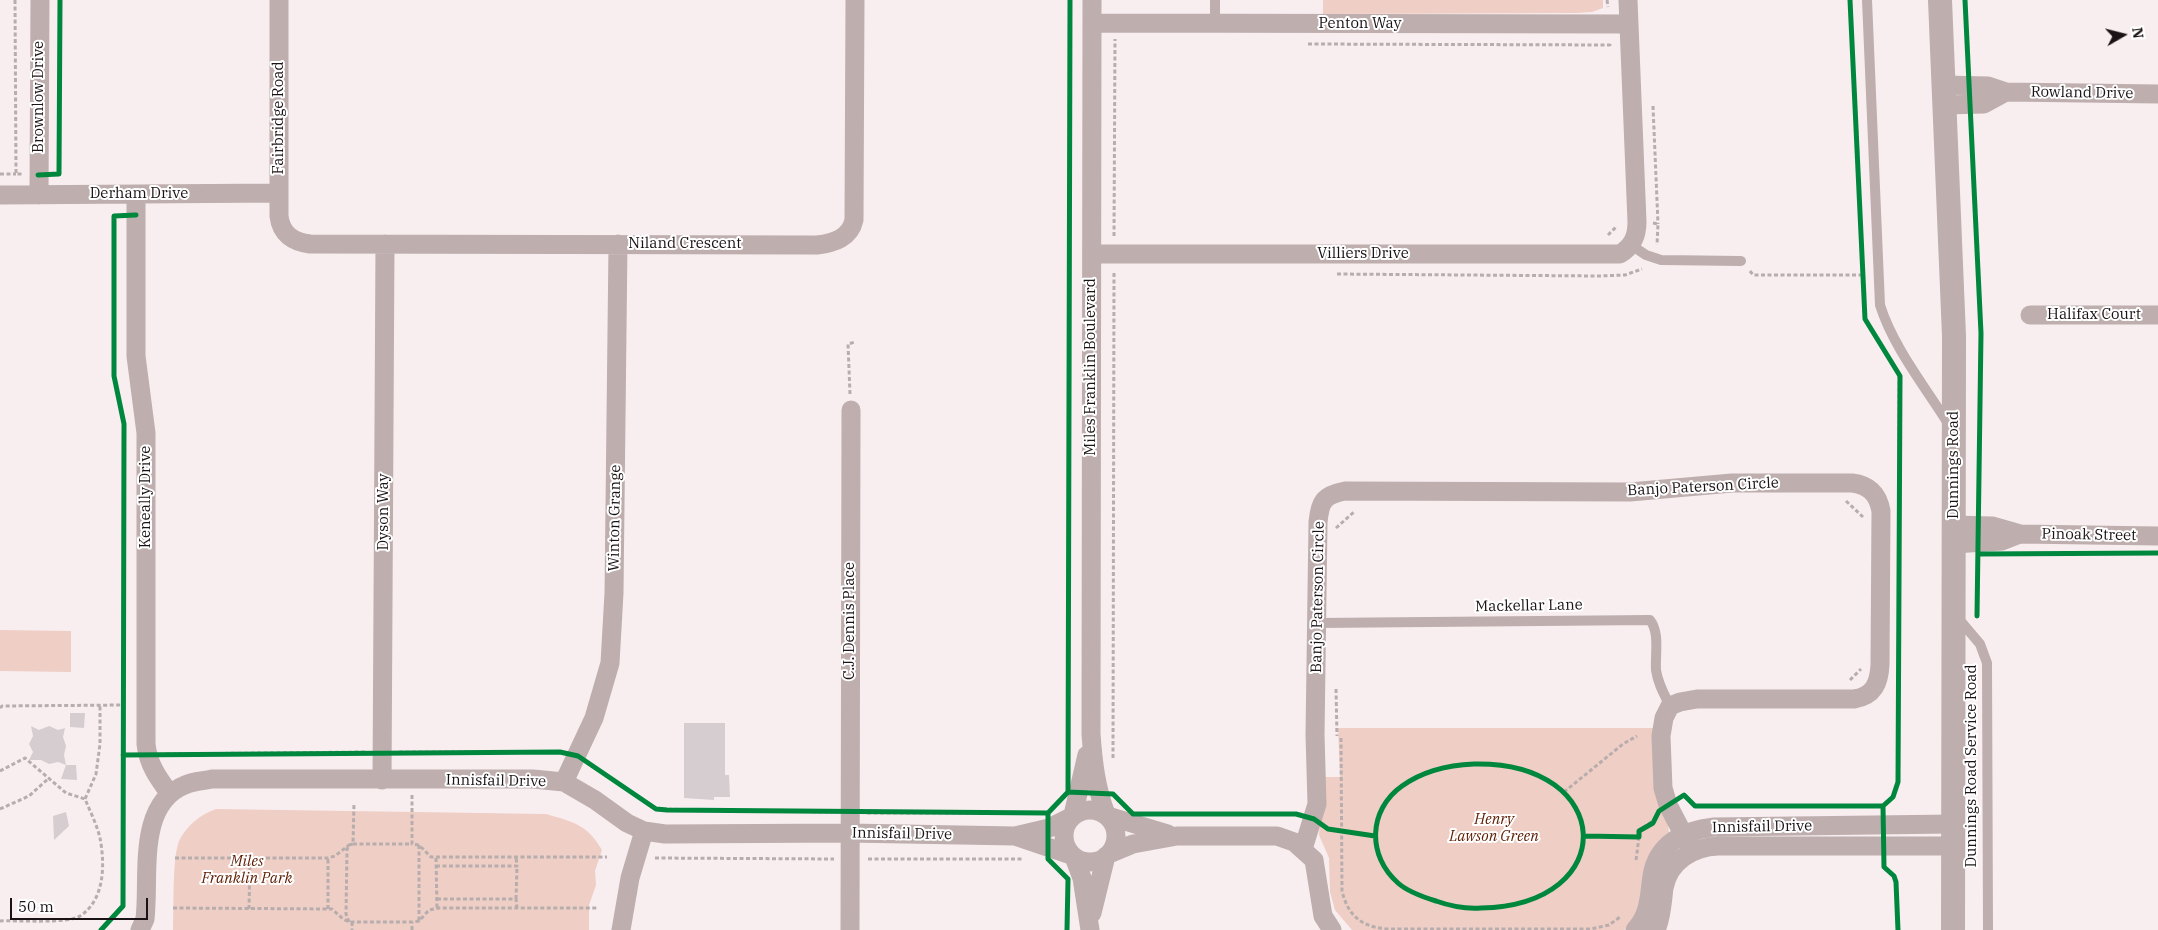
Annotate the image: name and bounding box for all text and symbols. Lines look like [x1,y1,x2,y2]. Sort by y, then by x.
north arrow [2098,10,2148,60]
street label: Penton Way [1318,15,1402,33]
text: N [2128,26,2148,40]
street label: Brownlow Drive [30,41,48,153]
street label: Fairbridge Road [270,61,288,175]
street label: Rowland Drive [2031,83,2133,103]
street label: Derham Drive [90,185,188,203]
street label: Niland Crescent [628,235,742,253]
street label: Villiers Drive [1317,245,1409,263]
street label: Miles Franklin Boulevard [1082,278,1100,456]
street label: Halifax Court [2047,306,2141,324]
street label: Dunnings Road [1945,411,1963,519]
street label: Keneally Drive [137,446,155,548]
street label: Winton Grange [605,464,625,572]
street label: Dyson Way [375,474,393,550]
street label: Banjo Paterson Circle [1627,474,1779,500]
street label: Banjo Paterson Circle [1308,521,1328,673]
street label: Pinoak Street [2041,525,2137,545]
street label: C.J. Dennis Place [841,562,859,680]
street label: Mackellar Lane [1475,596,1583,616]
street label: Dunnings Road Service Road [1963,664,1981,868]
street label: Innisfail Drive [446,771,546,791]
park label: Henry Lawson Green [1449,811,1539,846]
street label: Innisfail Drive [1712,817,1812,837]
street label: Innisfail Drive [852,824,952,844]
park label: Miles Franklin Park [202,853,292,888]
scale bar [12,888,150,920]
text: 50 m [18,897,54,916]

